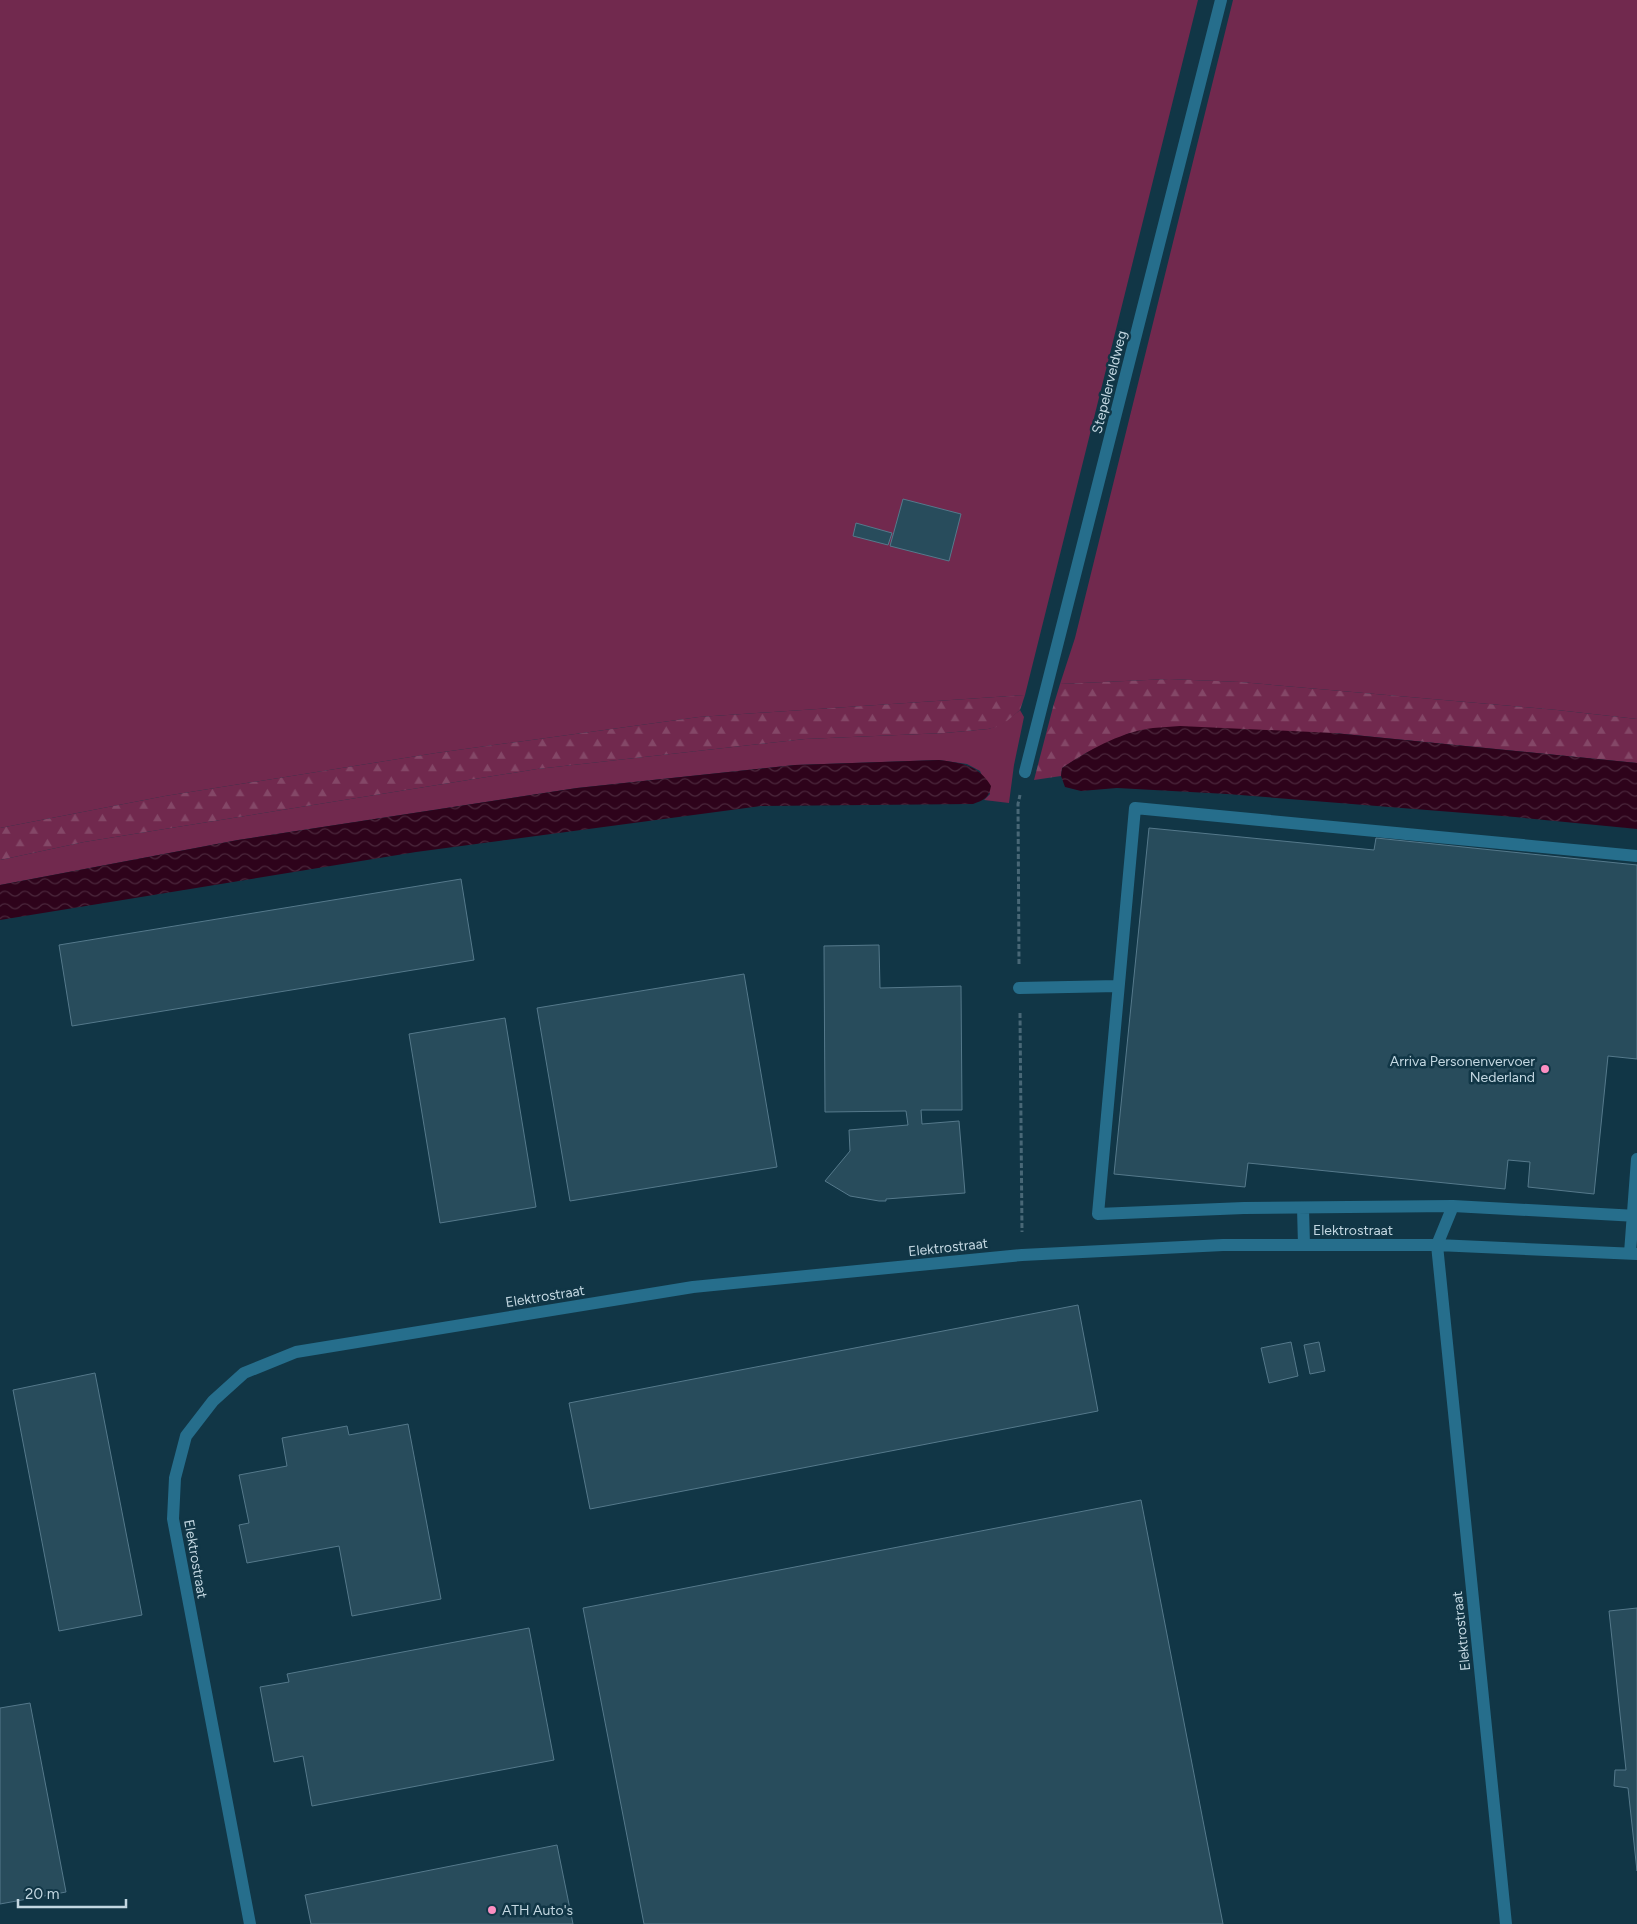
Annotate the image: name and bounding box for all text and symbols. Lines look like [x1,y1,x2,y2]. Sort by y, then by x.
street label: Stepelerveldweg [1088,329,1131,435]
place label: Arriva Personenvervoer Nederland [1390,1053,1535,1086]
marker: Arriva Personenvervoer Nederland [1539,1063,1551,1075]
street label: Elektrostraat [1313,1222,1393,1239]
street label: Elektrostraat [907,1235,989,1260]
street label: Elektrostraat [504,1282,586,1311]
street label: Elektrostraat [180,1518,211,1600]
street label: Elektrostraat [1449,1590,1474,1672]
scale bar [18,1876,125,1908]
text: 20 m [25,1885,59,1903]
place label: ATH Auto's [502,1902,573,1919]
marker: ATH Auto's [486,1904,498,1916]

